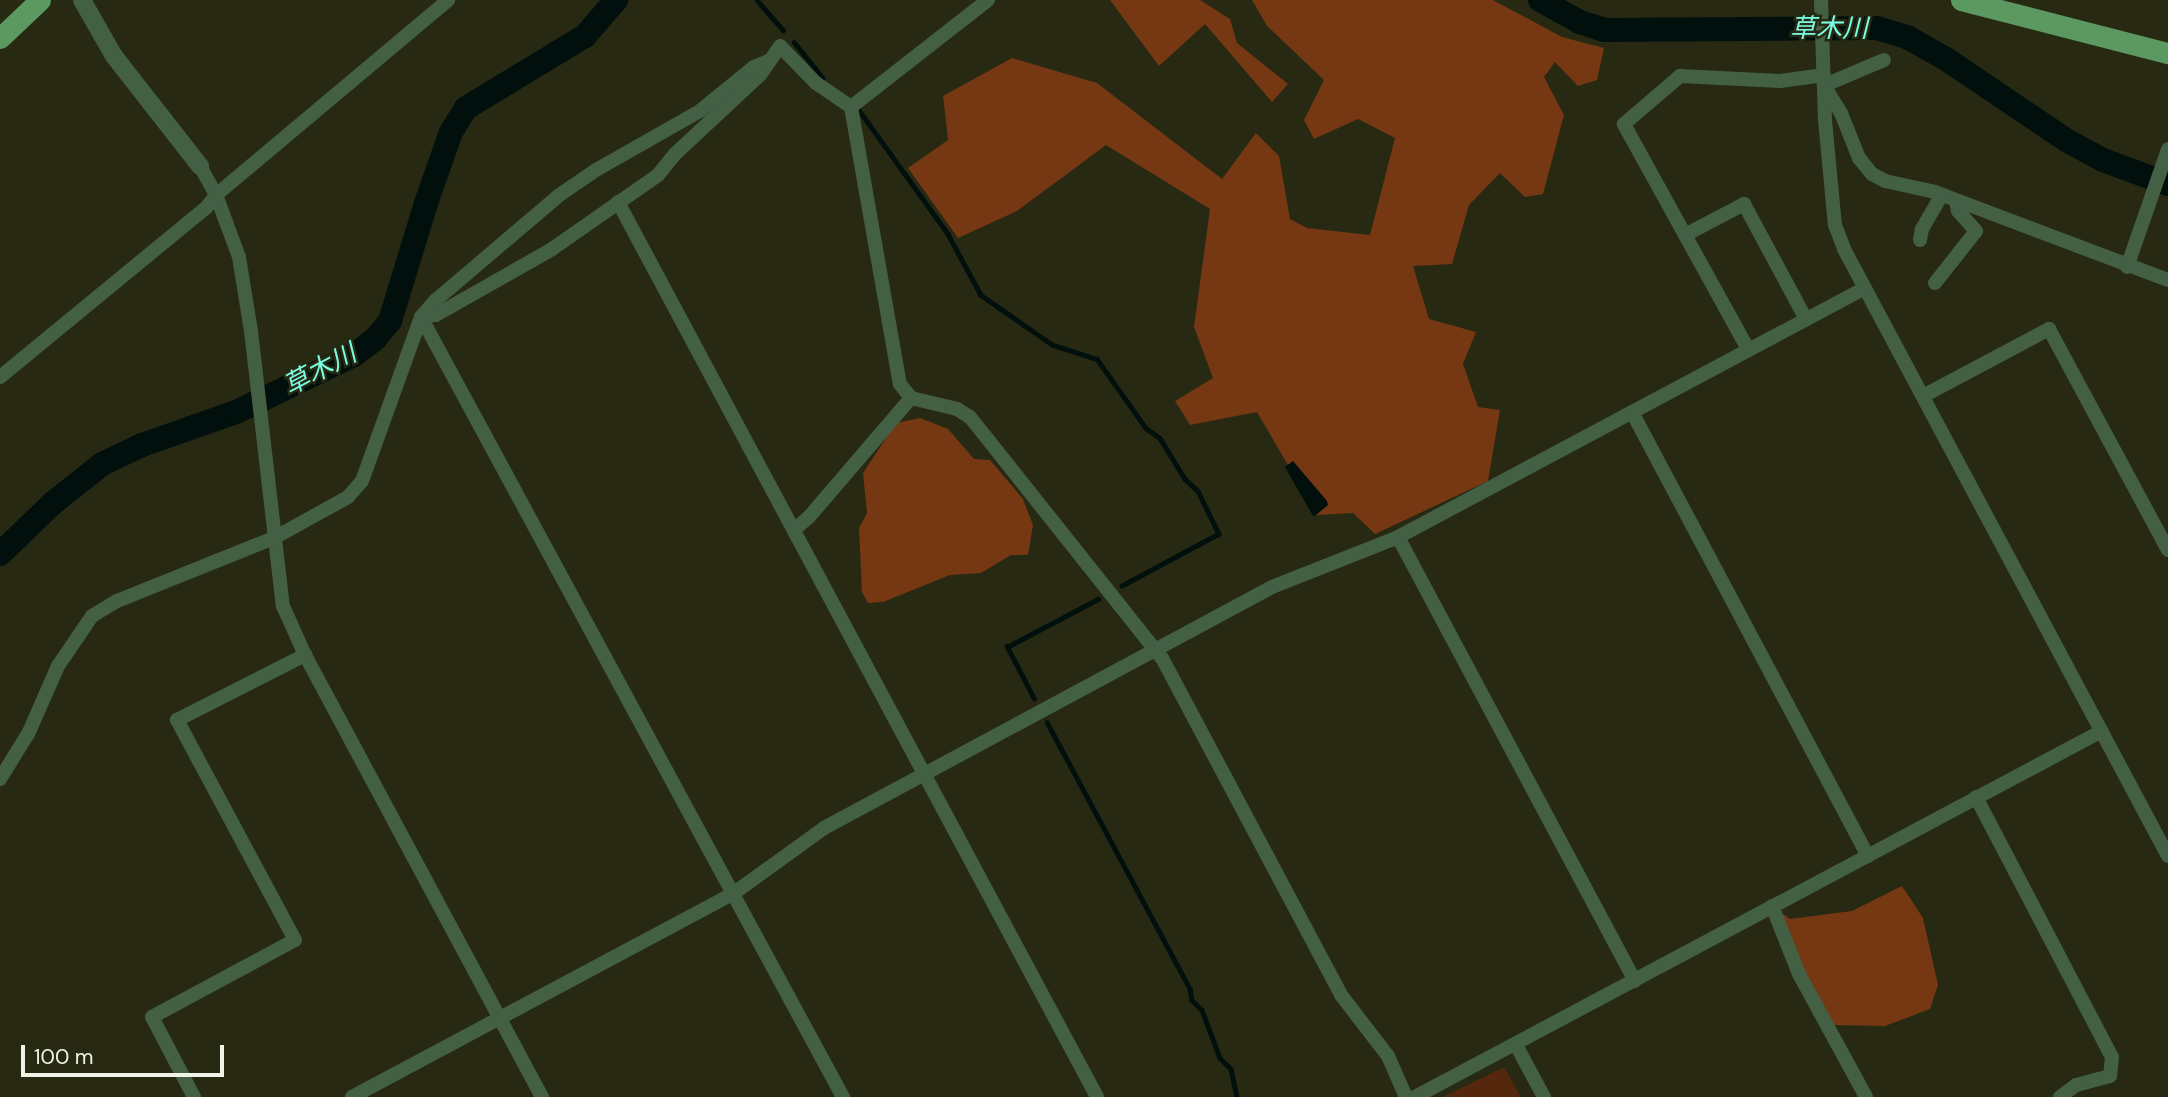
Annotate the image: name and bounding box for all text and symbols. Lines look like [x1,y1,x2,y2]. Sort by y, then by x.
water label: 草木川 [1790,13,1868,45]
water label: 草木川 [278,338,362,402]
scale bar [24,1030,228,1074]
text: 100 m [34,1043,94,1071]

